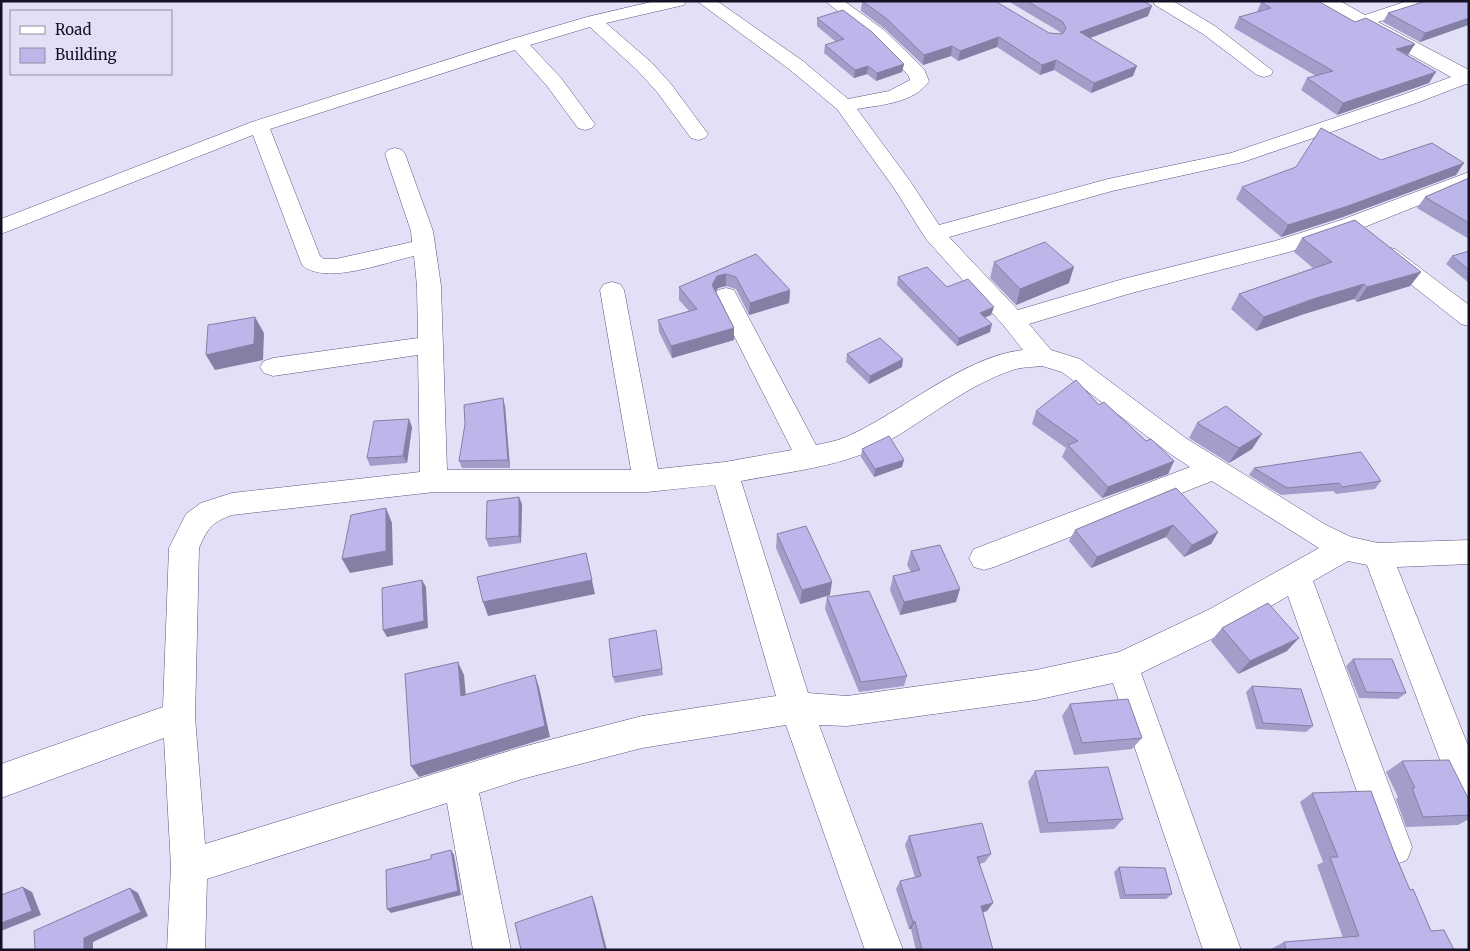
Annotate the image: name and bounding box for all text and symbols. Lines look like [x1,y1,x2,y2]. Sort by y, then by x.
legend [10,10,172,75]
text: Road [55,20,91,39]
text: Building [55,45,117,64]

